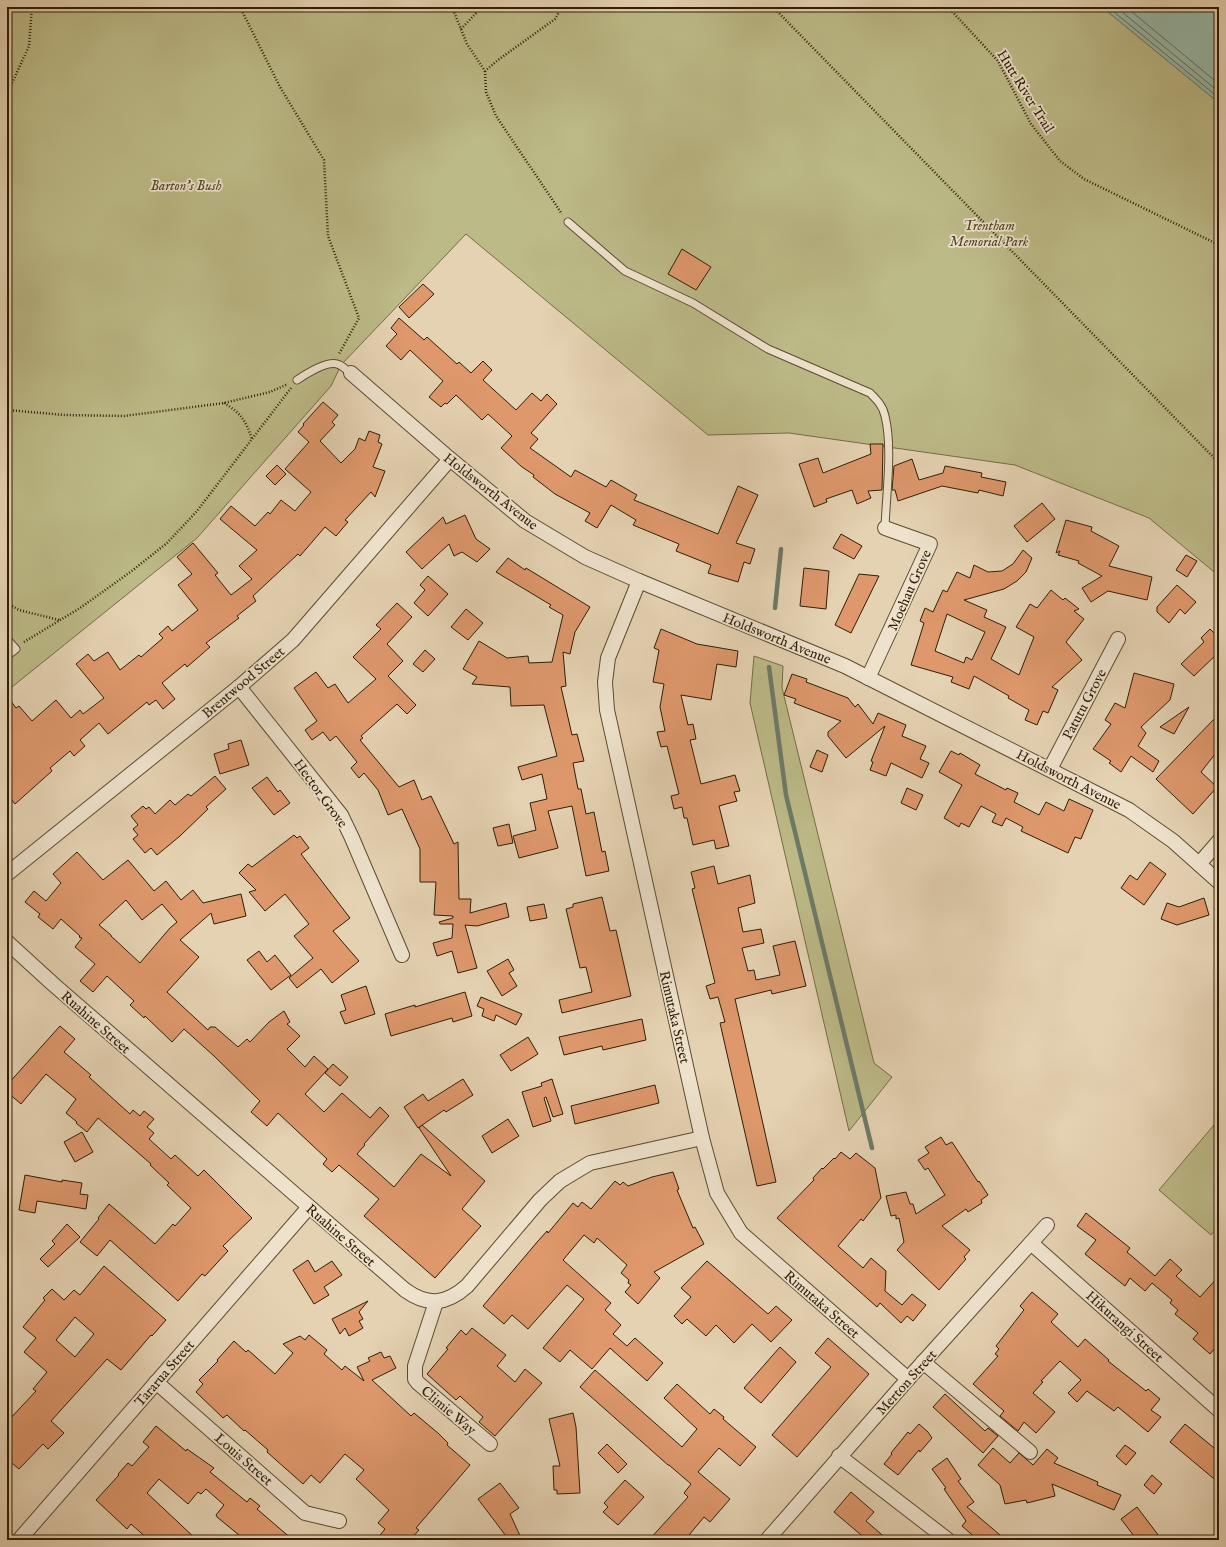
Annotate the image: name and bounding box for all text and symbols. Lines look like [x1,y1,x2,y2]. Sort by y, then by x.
street label: Hutt River Trail [992,47,1058,137]
park label: Barton's Bush [150,177,222,195]
park label: Trentham Memorial Park [950,217,1029,251]
street label: Holdsworth Avenue [439,449,542,535]
street label: Moehau Grove [884,546,936,634]
street label: Holdsworth Avenue [720,609,834,669]
street label: Brentwood Street [199,643,289,723]
street label: Patutu Grove [1059,666,1111,743]
street label: Holdsworth Avenue [1013,746,1125,814]
street label: Hector Grove [289,756,352,832]
street label: Rimutaka Street [655,969,693,1065]
street label: Ruahine Street [57,987,134,1058]
street label: Ruahine Street [302,1200,379,1271]
street label: Rimutaka Street [780,1267,863,1343]
street label: Hikurangi Street [1082,1287,1167,1366]
street label: Tararua Street [131,1336,199,1411]
street label: Merton Street [873,1346,941,1419]
street label: Climie Way [417,1382,480,1439]
street label: Louis Street [211,1430,276,1490]

